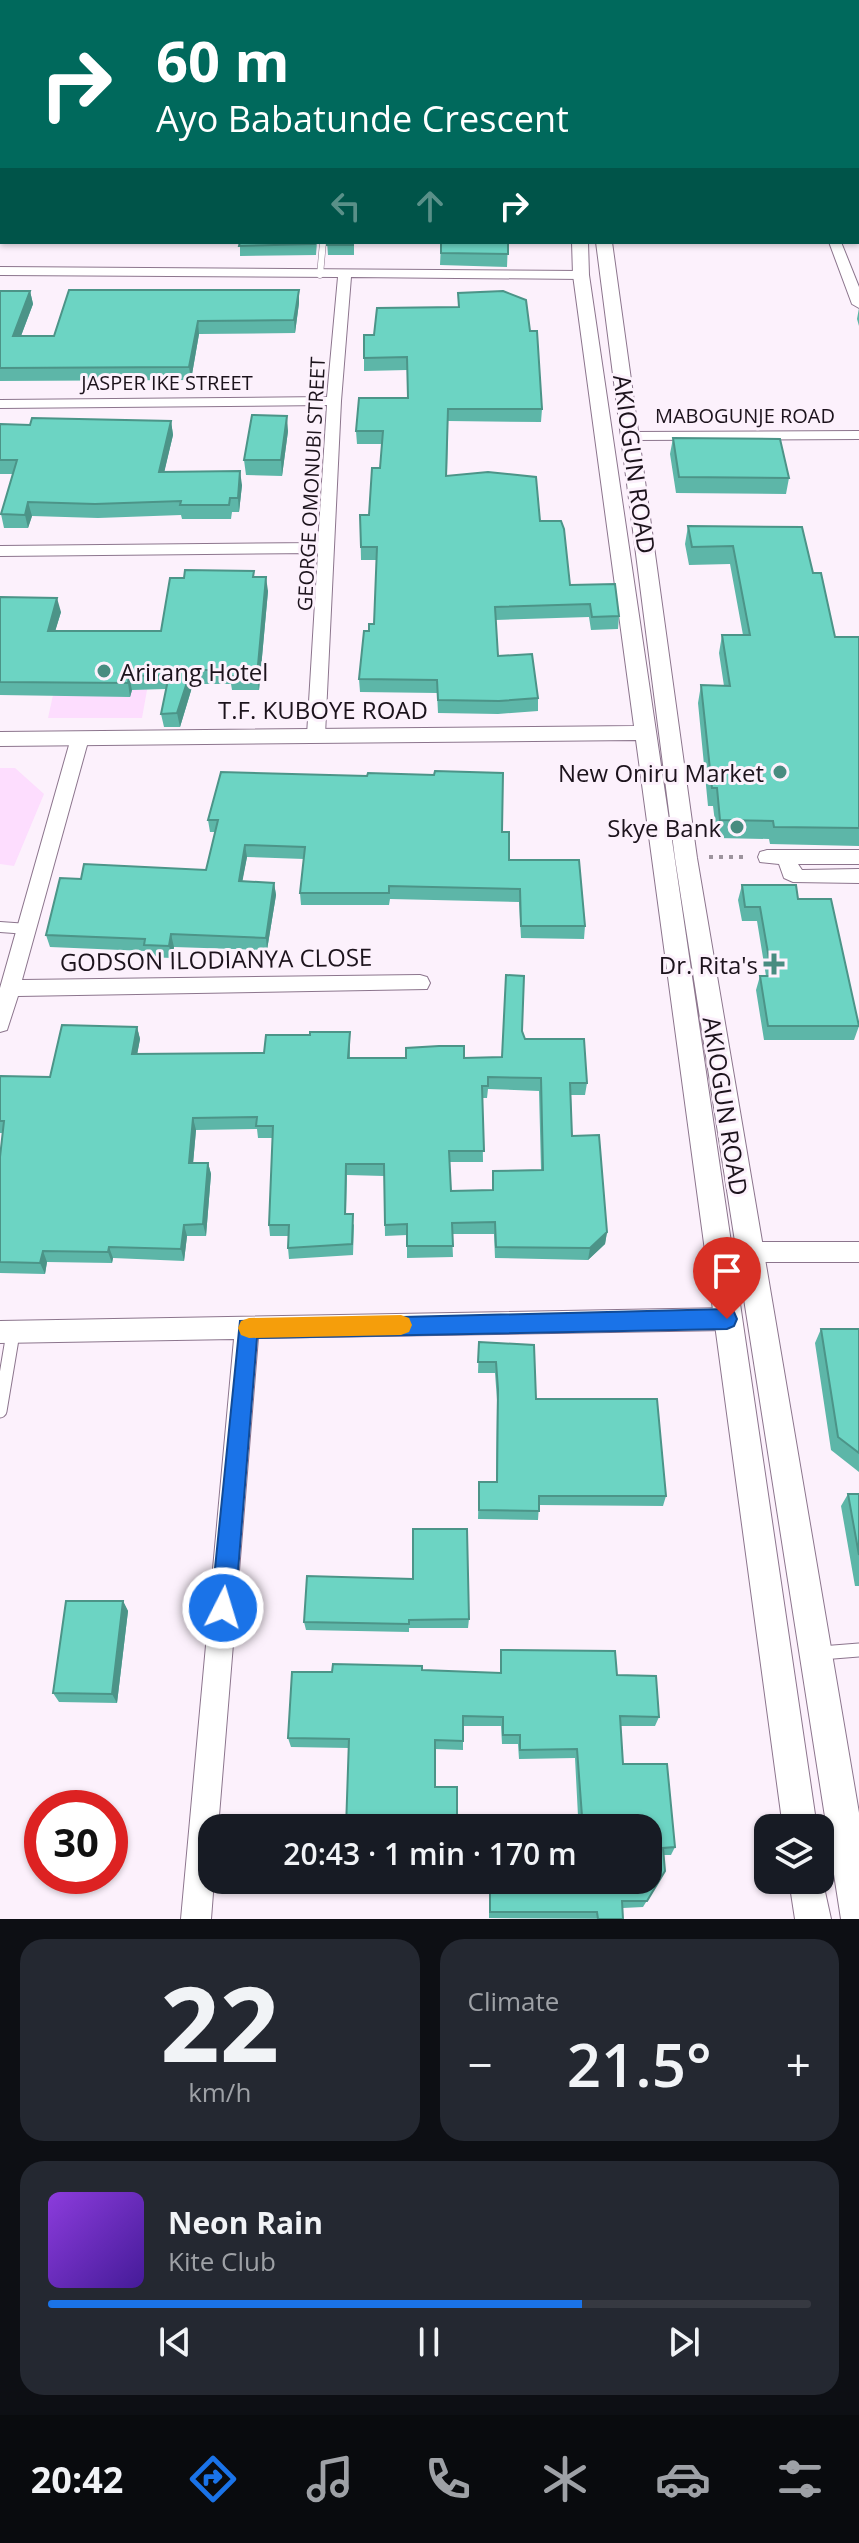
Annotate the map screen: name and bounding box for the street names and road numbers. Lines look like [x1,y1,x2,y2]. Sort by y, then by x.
street label: GEORGE OMONUBI STREET [291,356,331,612]
street label: JASPER IKE STREET [79,369,253,396]
street label: AKIOGUN ROAD [606,372,664,556]
street label: MABOGUNJE ROAD [655,402,835,429]
street label: T.F. KUBOYE ROAD [218,693,428,726]
street label: GODSON ILODIANYA CLOSE [59,940,373,978]
street label: AKIOGUN ROAD [696,1014,756,1198]

